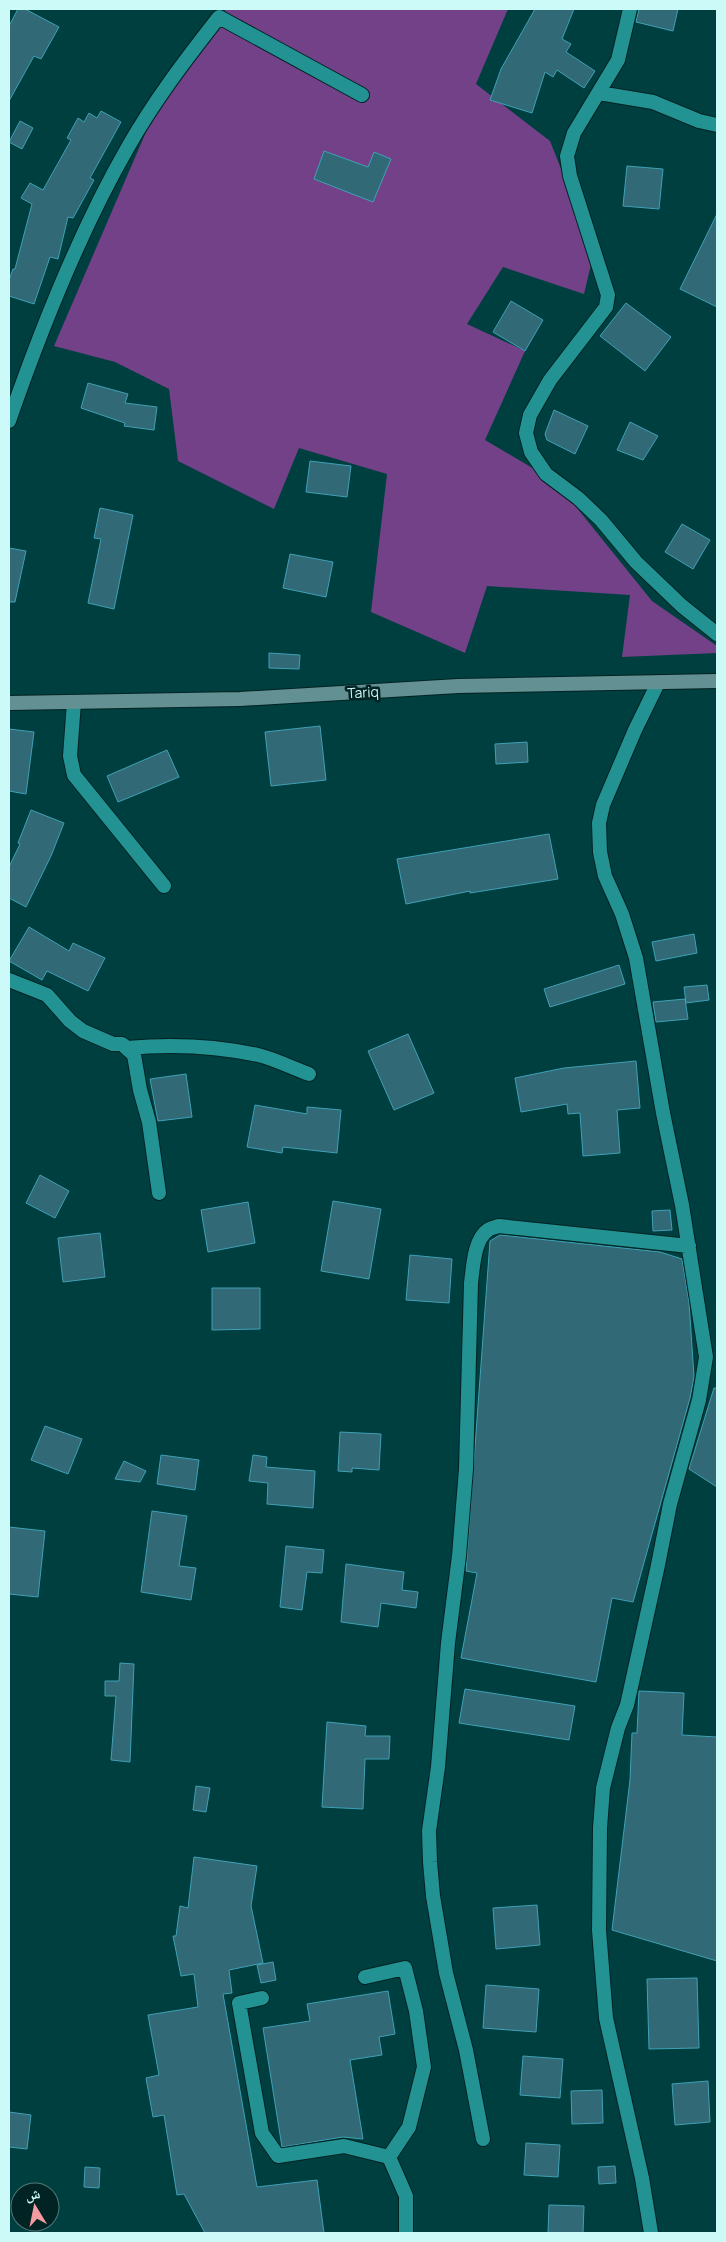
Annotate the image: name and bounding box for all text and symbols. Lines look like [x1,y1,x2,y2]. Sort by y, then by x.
street label: Tariq [347,682,379,702]
north arrow [10,2182,60,2232]
text: ش [24,2183,42,2204]

